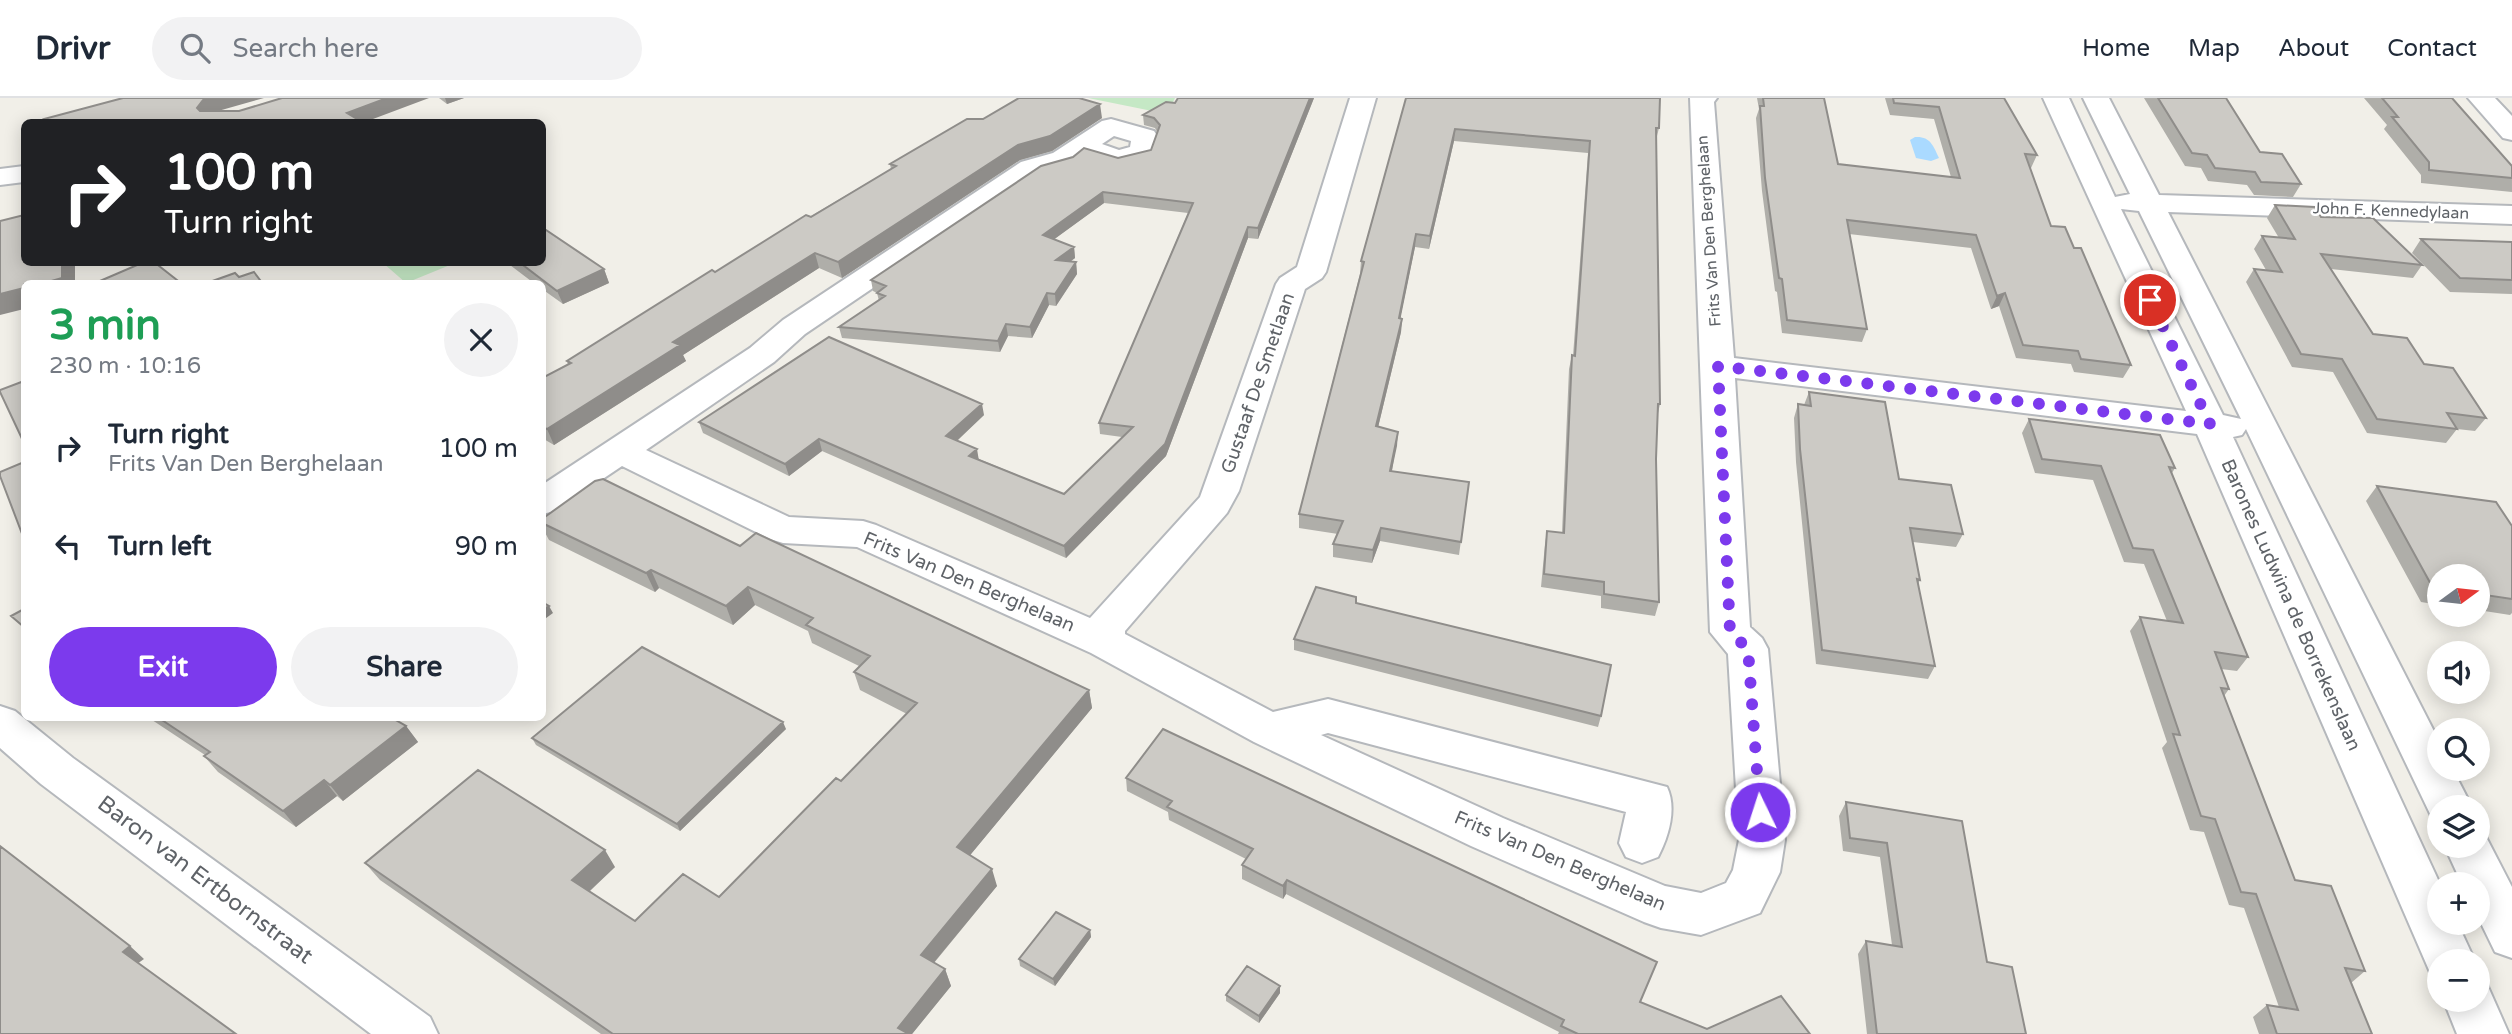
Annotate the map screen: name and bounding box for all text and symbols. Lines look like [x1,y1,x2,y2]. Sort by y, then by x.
search box [152,17,642,80]
text: Drivr [35,29,110,68]
icon: search [176,29,214,67]
text: Search here [232,33,379,64]
text: Home [2082,34,2150,63]
text: Map [2188,34,2240,63]
text: About [2278,34,2349,63]
text: Contact [2387,34,2477,63]
street label: Frits Van Den Berghelaan [1692,135,1726,327]
text: 100 m [164,144,314,203]
icon: right [49,147,140,238]
street label: John F. Kennedylaan [2312,198,2470,224]
text: Turn right [164,204,313,242]
pin [2120,270,2180,330]
icon: arrive [2131,281,2169,319]
street label: Gustaaf De Smetlaan [1217,290,1299,476]
text: 3 min [49,300,161,351]
button: close [444,303,518,377]
text: 230 m · 10:16 [49,352,201,380]
text: Turn right [108,419,229,450]
icon: right [49,429,87,467]
text: 100 m [438,433,518,464]
text: Frits Van Den Berghelaan [108,450,384,478]
street label: Barones Ludwina de Borrekenslaan [2217,456,2365,754]
icon: left [49,527,87,565]
street label: Frits Van Den Berghelaan [860,527,1078,637]
text: Turn left [108,531,211,562]
text: 90 m [455,531,518,562]
north arrow [2427,564,2490,626]
map controls [2427,564,2490,1012]
button: Exit [49,627,277,707]
button: Share [291,627,518,707]
button: sound [2427,641,2490,704]
button: search [2427,718,2490,781]
position arrow [1723,775,1797,849]
street label: Baron van Ertbornstraat [92,790,318,970]
button: layers [2427,795,2490,858]
street label: Frits Van Den Berghelaan [1451,806,1669,916]
button: + [2427,872,2490,935]
button: − [2427,949,2490,1012]

